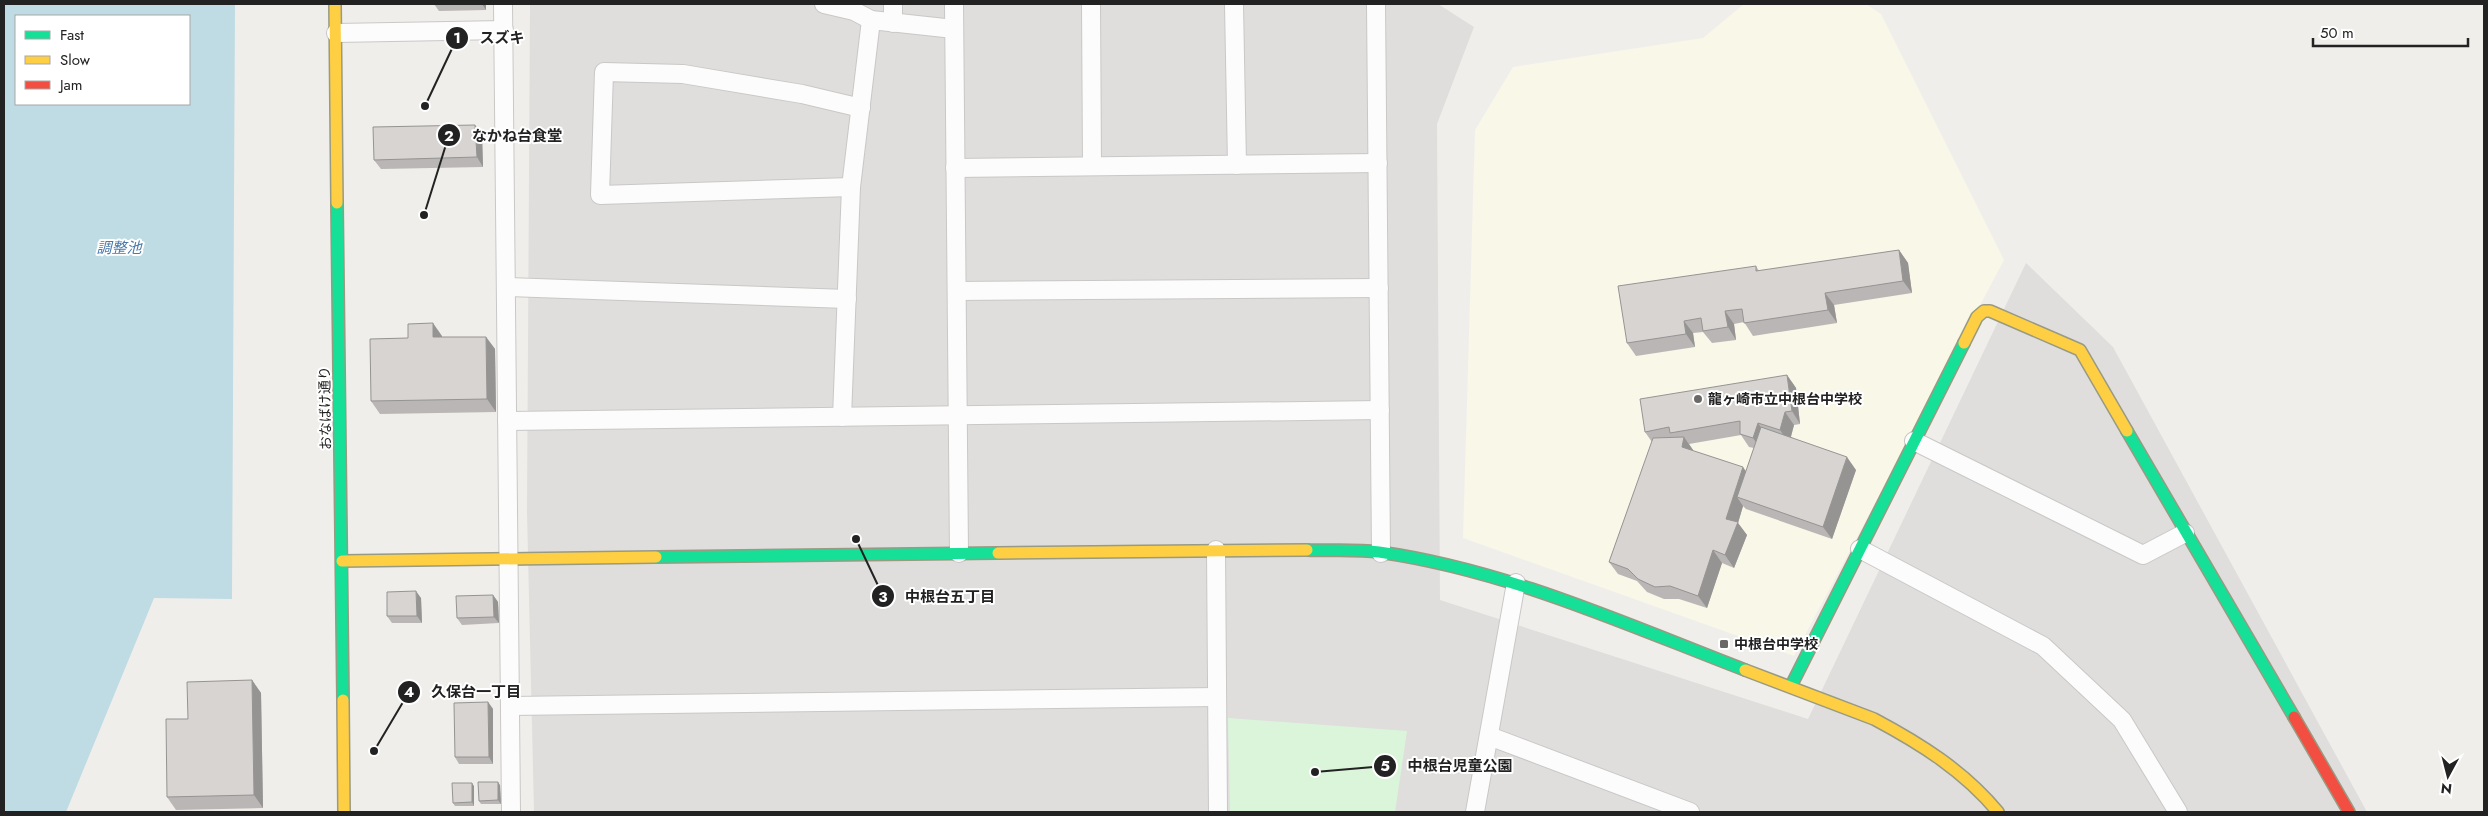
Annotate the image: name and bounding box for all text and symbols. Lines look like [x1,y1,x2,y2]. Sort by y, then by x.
legend [15,15,190,105]
scale bar [2313,15,2468,47]
text: 50 m [2320,22,2354,44]
callout: スズキ [445,23,535,53]
text: Fast [60,24,84,46]
text: 1 [453,27,461,49]
text: スズキ [479,27,525,49]
text: Slow [60,49,91,71]
text: Jam [58,74,83,96]
callout: なかね台食堂 [437,120,572,150]
text: 2 [444,125,454,147]
text: なかね台食堂 [472,125,562,147]
water label: 調整池 [96,237,143,259]
street label: おなばけ通り [314,366,336,450]
place label: 龍ヶ崎市立中根台中学校 [1708,389,1862,409]
marker: 龍ヶ崎市立中根台中学校 [1692,393,1704,405]
callout: 中根台五丁目 [870,581,1005,611]
text: 3 [878,586,888,608]
text: 中根台五丁目 [905,586,995,608]
place label: 中根台中学校 [1734,634,1818,654]
marker: 中根台中学校 [1718,638,1730,650]
callout: 久保台一丁目 [396,677,531,707]
text: 4 [404,681,414,703]
text: 久保台一丁目 [431,681,521,703]
callout: 中根台児童公園 [1373,751,1523,781]
north arrow [2423,751,2473,801]
text: 5 [1380,755,1390,777]
text: 中根台児童公園 [1407,755,1513,777]
text: N [2440,778,2453,800]

